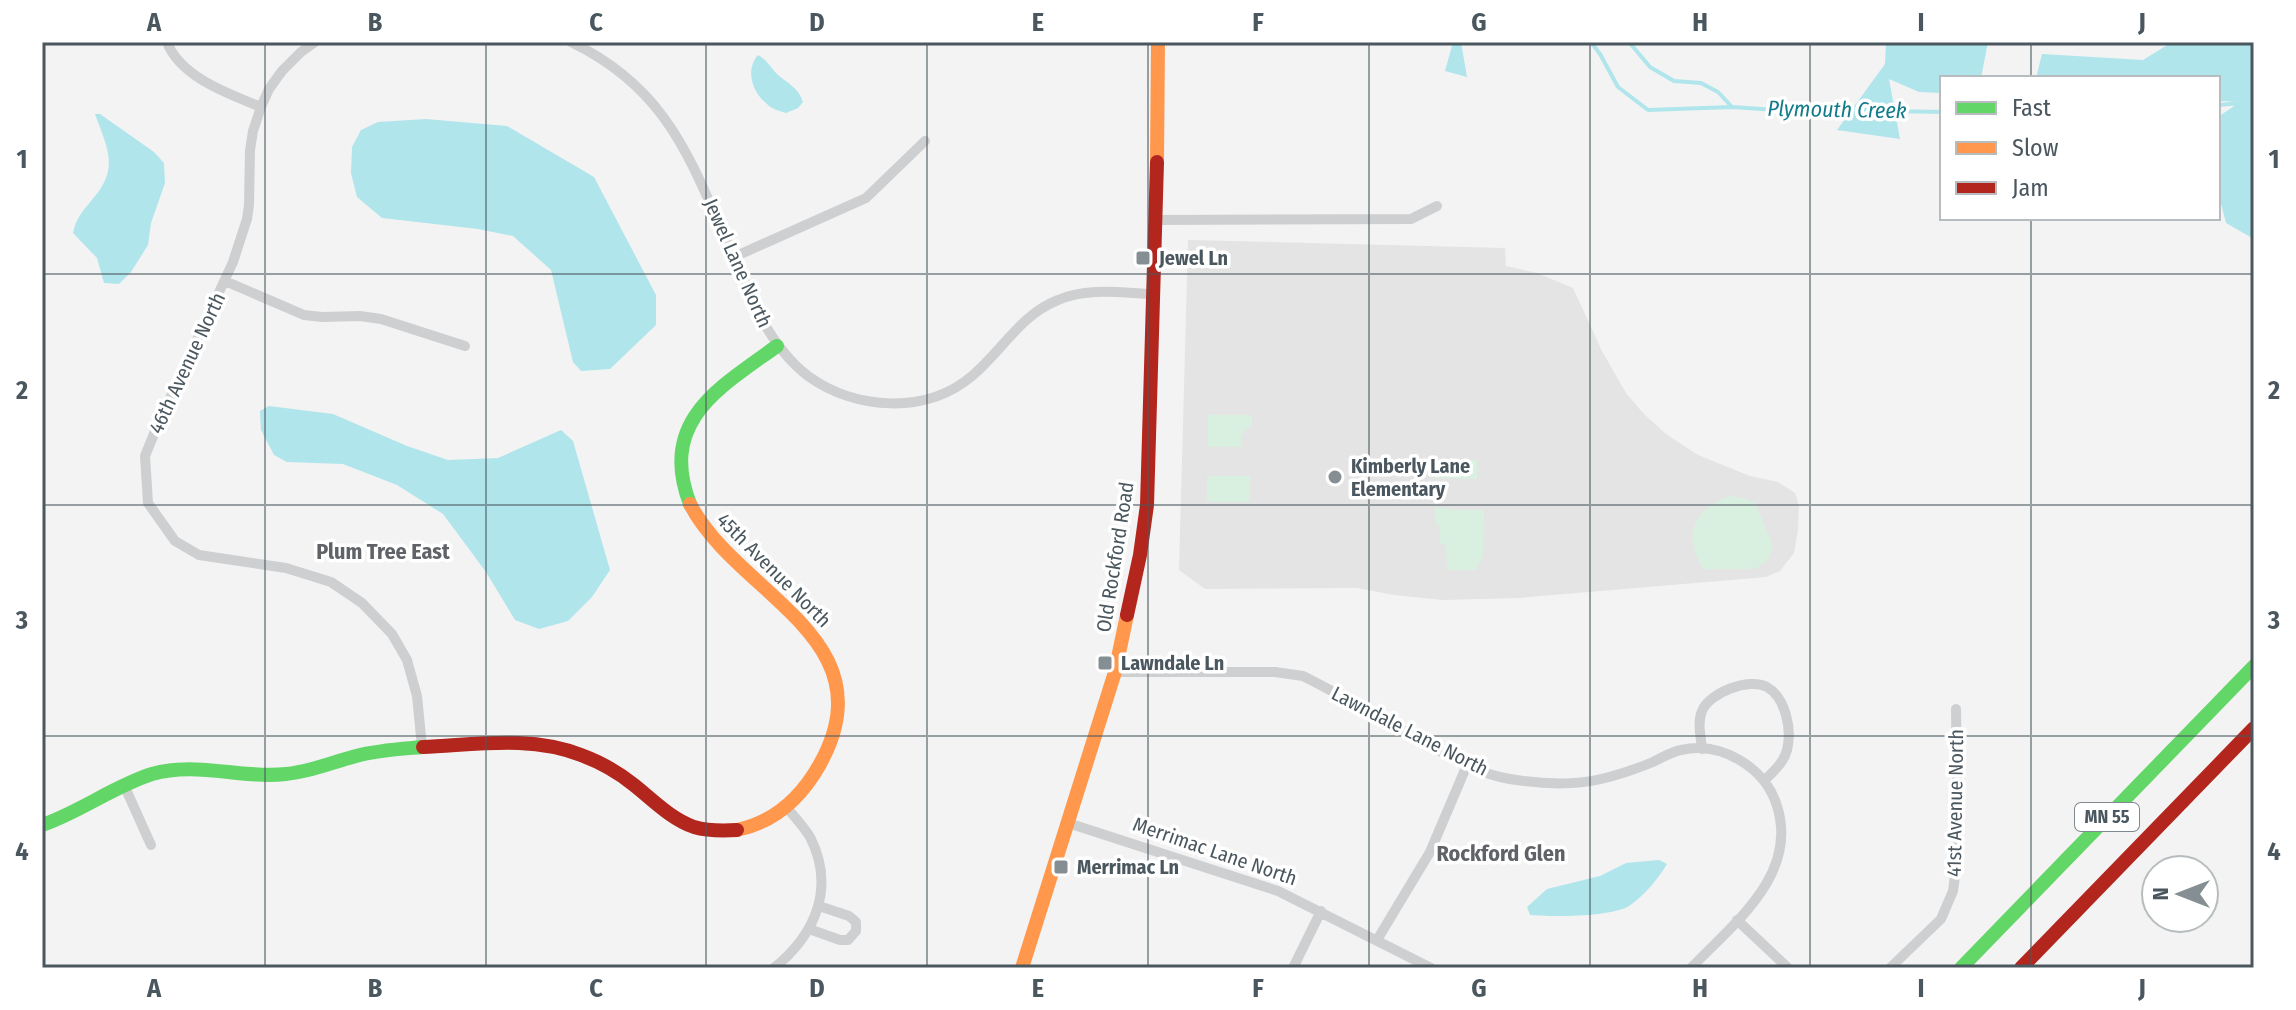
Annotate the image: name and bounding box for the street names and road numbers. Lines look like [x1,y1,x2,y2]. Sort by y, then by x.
street label: Jewel Lane North [699,195,777,331]
street label: 46th Avenue North [144,289,230,437]
street label: Old Rockford Road [1091,480,1139,634]
street label: 45th Avenue North [712,508,836,632]
street label: Lawndale Lane North [1328,681,1492,781]
street label: 41st Avenue North [1942,729,1968,877]
road number: MN 55 [2075,803,2139,831]
street label: Merrimac Lane North [1130,812,1300,890]

